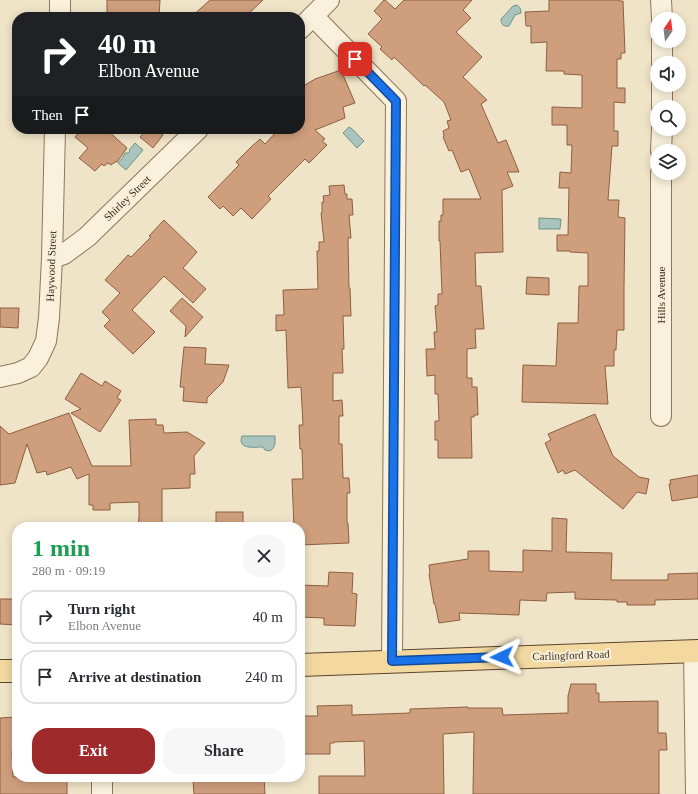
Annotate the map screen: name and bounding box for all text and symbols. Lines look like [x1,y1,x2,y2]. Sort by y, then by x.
north arrow [650,12,686,48]
map controls [650,12,686,180]
icon: right [32,28,84,80]
text: 40 m [98,28,156,59]
pin [338,42,372,76]
icon: arrive [344,48,366,70]
button: sound [650,56,686,92]
text: Elbon Avenue [98,61,199,81]
button: search [650,100,686,136]
icon: arrive [71,104,93,126]
text: Then [32,107,63,123]
button: layers [650,144,686,180]
street label: Shirley Street [101,173,153,223]
street label: Haywood Street [44,230,58,302]
street label: Hills Avenue [655,266,667,323]
text: 1 min [32,535,90,561]
button: close [243,535,285,577]
text: 280 m · 09:19 [32,563,105,578]
text: Turn right [68,601,135,617]
icon: right [34,606,56,628]
text: 40 m [253,609,283,625]
text: Elbon Avenue [68,618,141,633]
position arrow [481,636,523,678]
street label: Carlingford Road [532,648,610,662]
icon: arrive [34,666,56,688]
text: Arrive at destination [68,669,201,685]
text: 240 m [245,669,283,685]
button: Exit [32,728,155,774]
button: Share [163,728,285,774]

